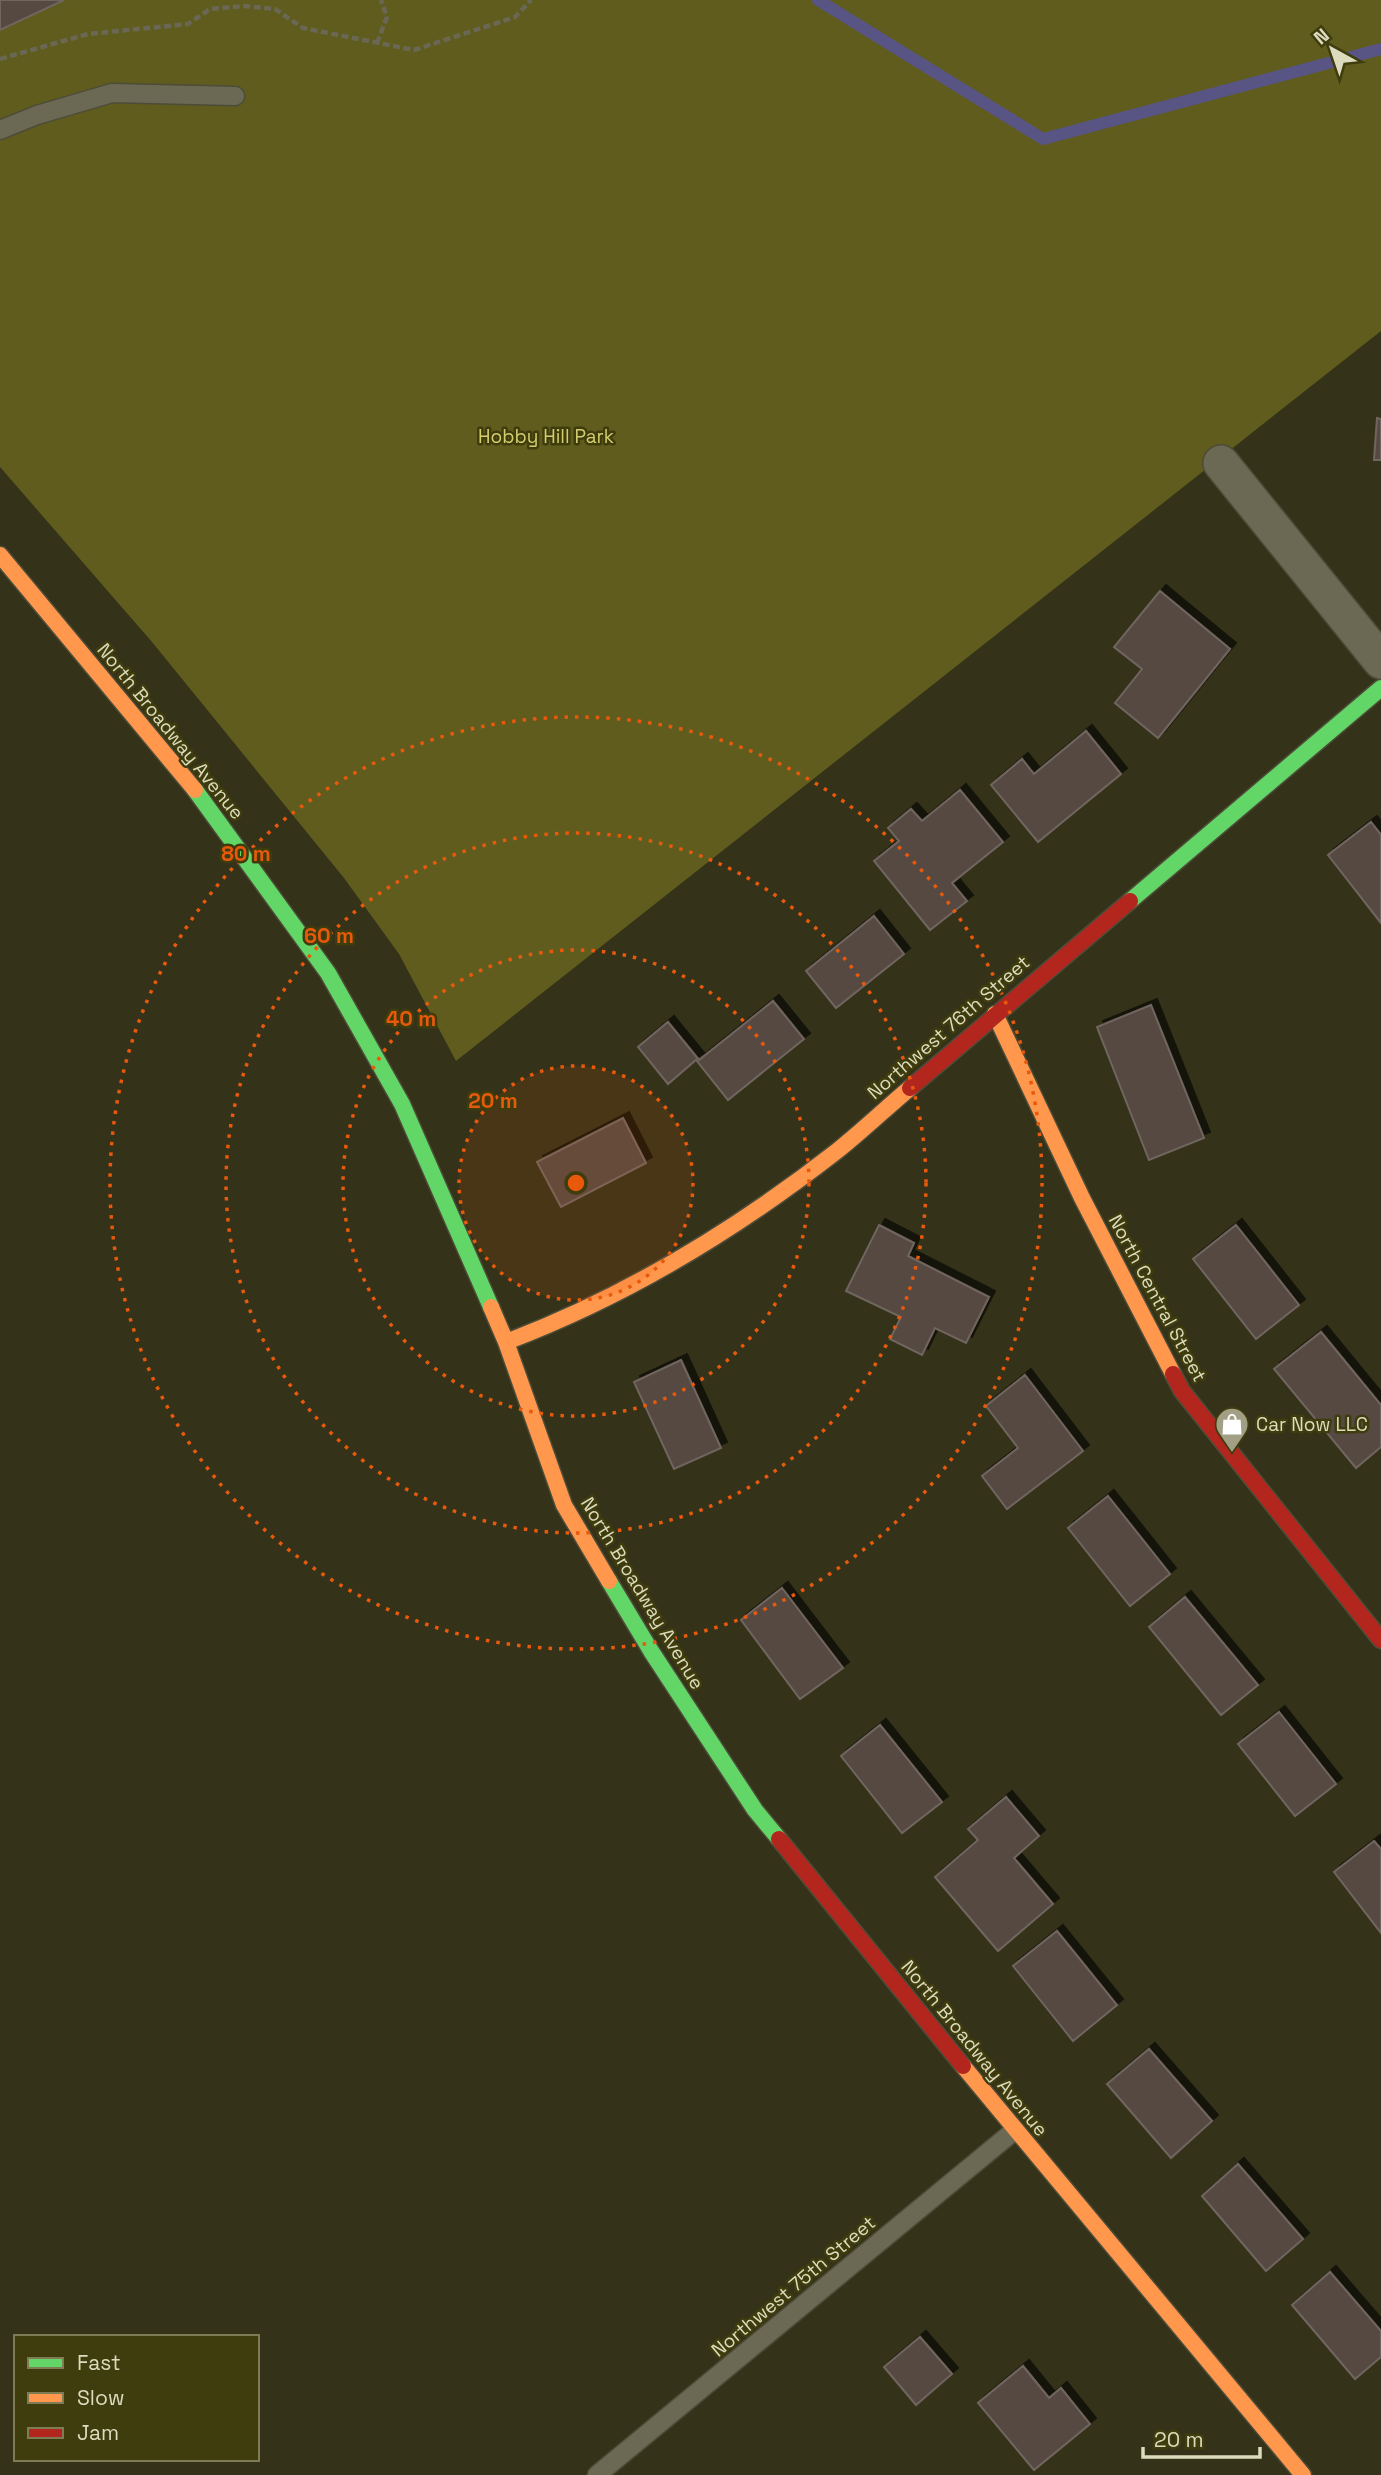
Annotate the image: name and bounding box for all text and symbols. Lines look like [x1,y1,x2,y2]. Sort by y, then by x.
north arrow [1297,14,1367,84]
text: N [1308,23,1334,50]
park label: Hobby Hill Park [478,424,614,449]
street label: North Broadway Avenue [92,638,250,825]
text: 80 m [221,840,271,867]
text: 60 m [304,922,354,949]
street label: Northwest 76th Street [862,950,1035,1105]
text: 40 m [386,1005,436,1032]
text: 20 m [468,1087,518,1114]
centre of rings [564,1171,588,1195]
street label: North Central Street [1103,1210,1212,1386]
shop icon: Car Now LLC [1213,1405,1251,1454]
place label: Car Now LLC [1256,1412,1368,1437]
street label: North Broadway Avenue [575,1493,710,1694]
street label: North Broadway Avenue [896,1955,1054,2142]
street label: Northwest 75th Street [706,2210,881,2362]
legend [14,2335,259,2461]
text: Fast [77,2349,121,2376]
text: Slow [77,2384,125,2411]
scale bar [1143,2416,1260,2460]
text: Jam [77,2419,119,2446]
text: 20 m [1154,2426,1204,2453]

